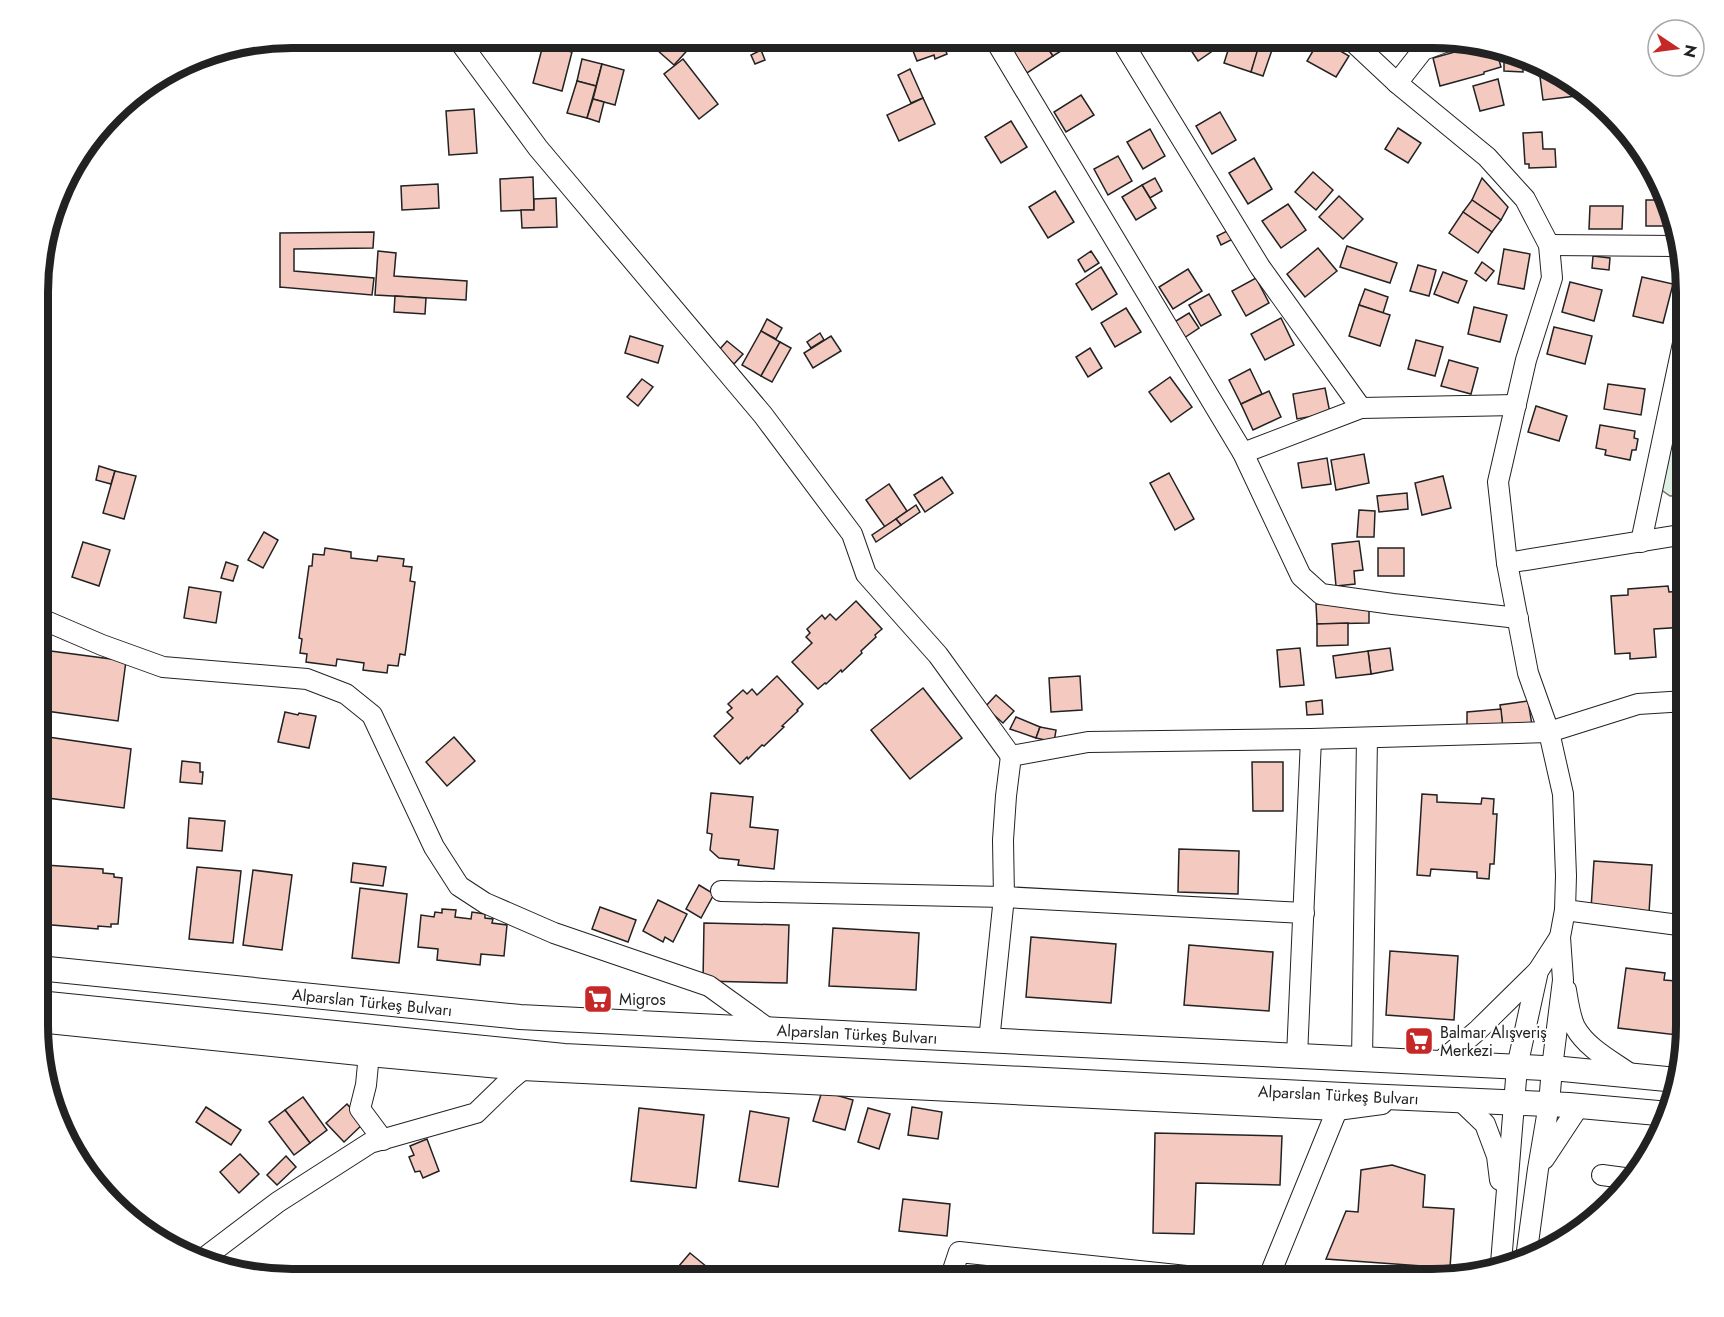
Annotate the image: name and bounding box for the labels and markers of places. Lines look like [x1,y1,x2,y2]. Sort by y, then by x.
supermarket icon: Migros [582,983,614,1015]
place label: Migros [619,988,666,1011]
place label: Balmar Alışveriş Merkezi [1440,1021,1547,1062]
supermarket icon: Balmar Alışveriş Merkezi [1403,1025,1435,1057]

